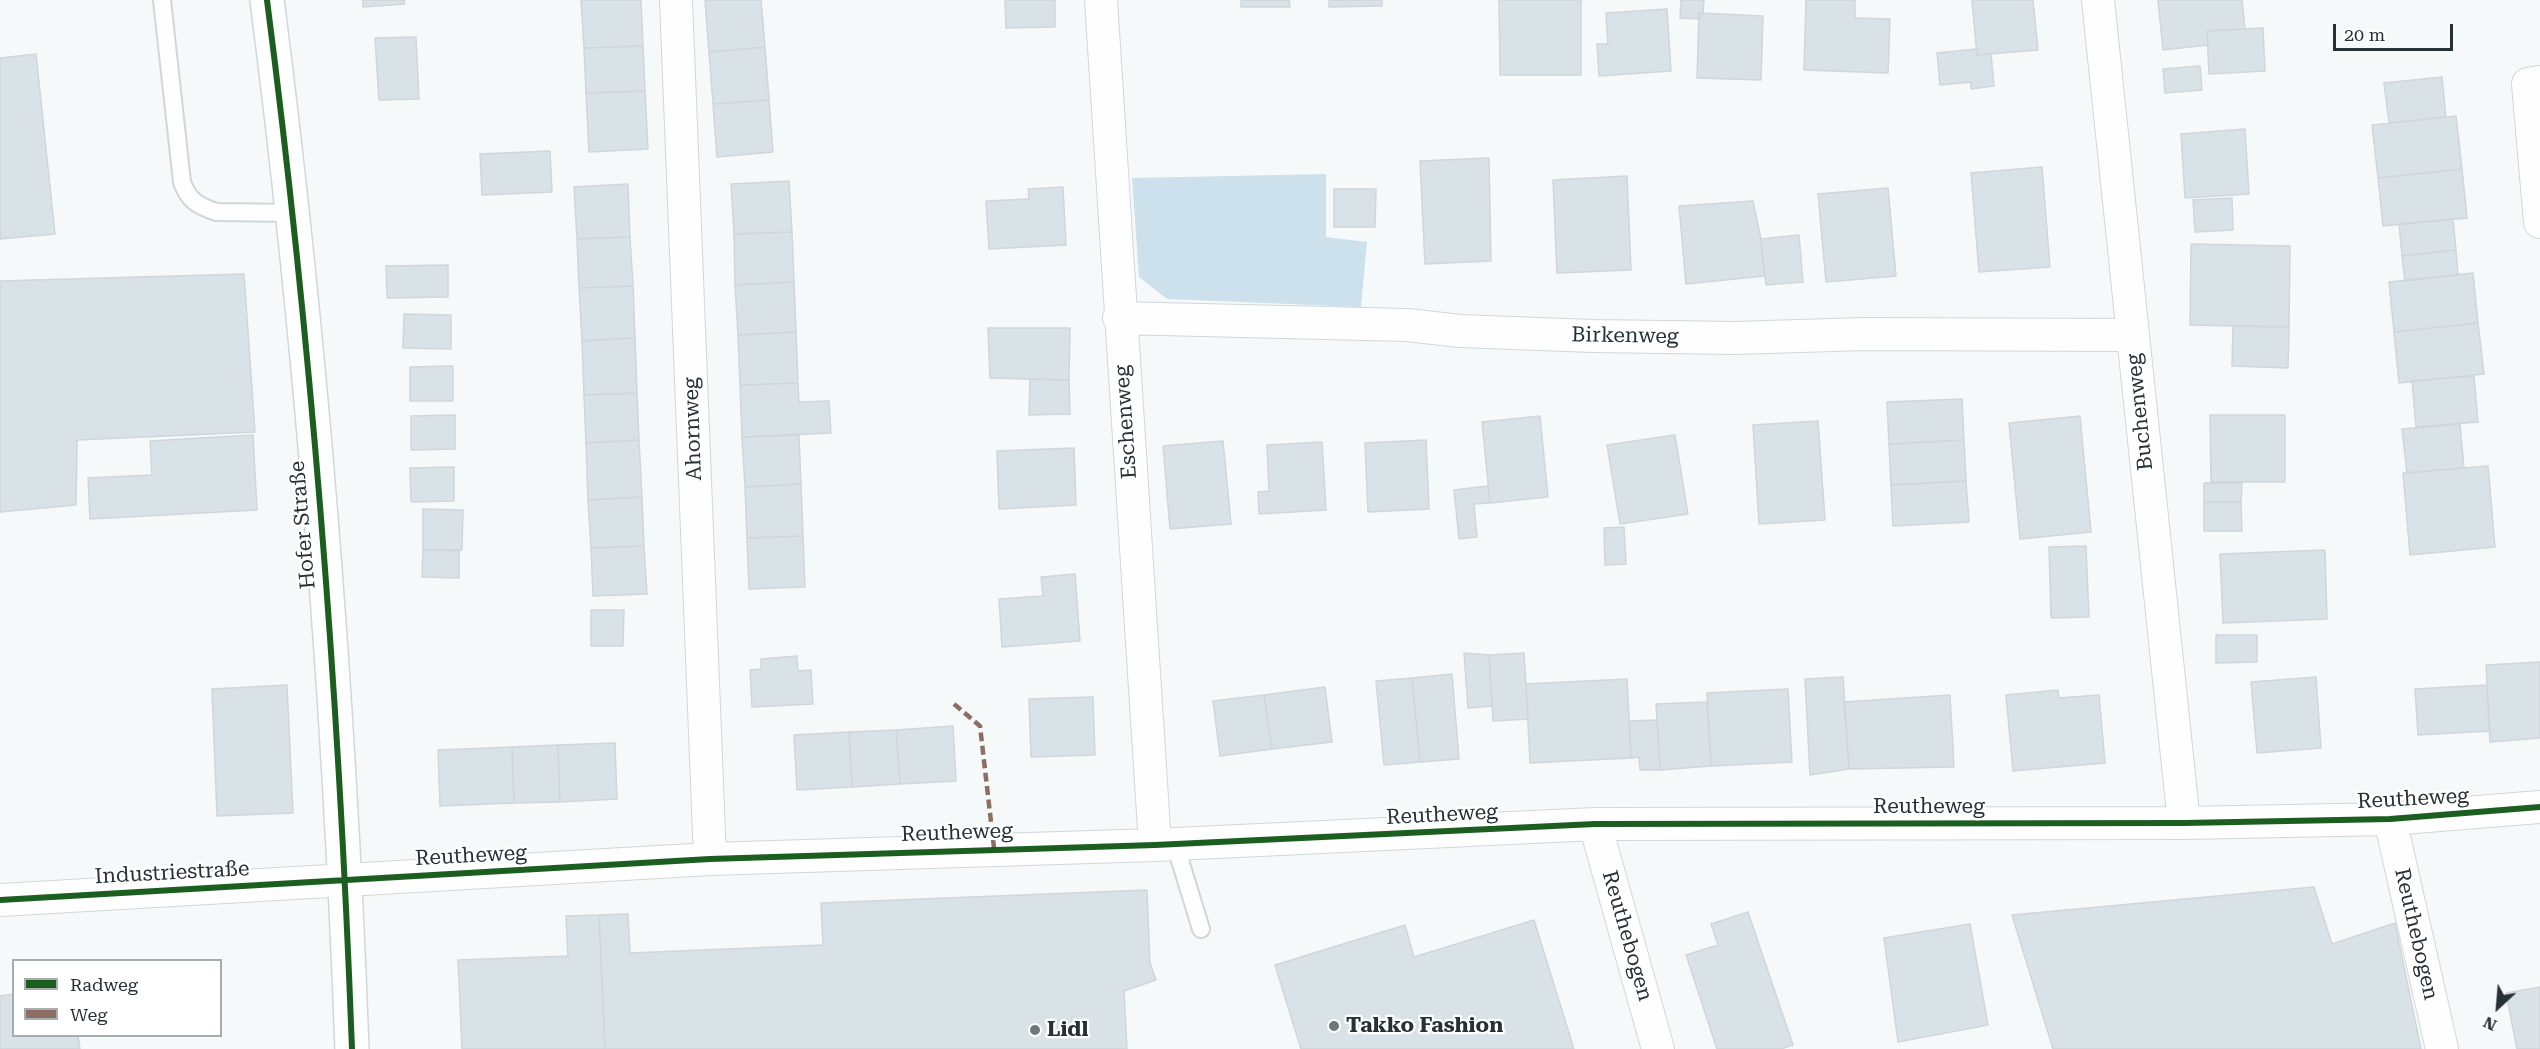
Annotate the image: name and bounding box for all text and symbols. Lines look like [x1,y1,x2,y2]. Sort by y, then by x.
scale bar [2336,12,2456,50]
text: 20 m [2344,24,2385,45]
street label: Birkenweg [1571,322,1679,350]
street label: Buchenweg [2121,352,2159,472]
street label: Eschenweg [1109,364,1143,480]
street label: Ahornweg [679,377,707,481]
street label: Hofer Straße [285,460,321,590]
street label: Reutheweg [2356,783,2470,815]
street label: Reutheweg [1873,794,1985,820]
street label: Reutheweg [1385,799,1499,831]
street label: Reutheweg [901,818,1013,848]
street label: Reutheweg [414,840,528,872]
street label: Industriestraße [94,856,250,890]
street label: Reuthebogen [2389,866,2443,1002]
street label: Reuthebogen [1596,868,1658,1004]
legend [12,959,222,1037]
text: Radweg [70,974,138,995]
north arrow [2468,977,2528,1037]
text: Weg [70,1004,108,1025]
text: N [2480,1012,2500,1035]
place label: Takko Fashion [1346,1013,1503,1039]
place label: Lidl [1047,1017,1088,1043]
marker: Takko Fashion [1327,1019,1341,1033]
marker: Lidl [1028,1023,1042,1037]

